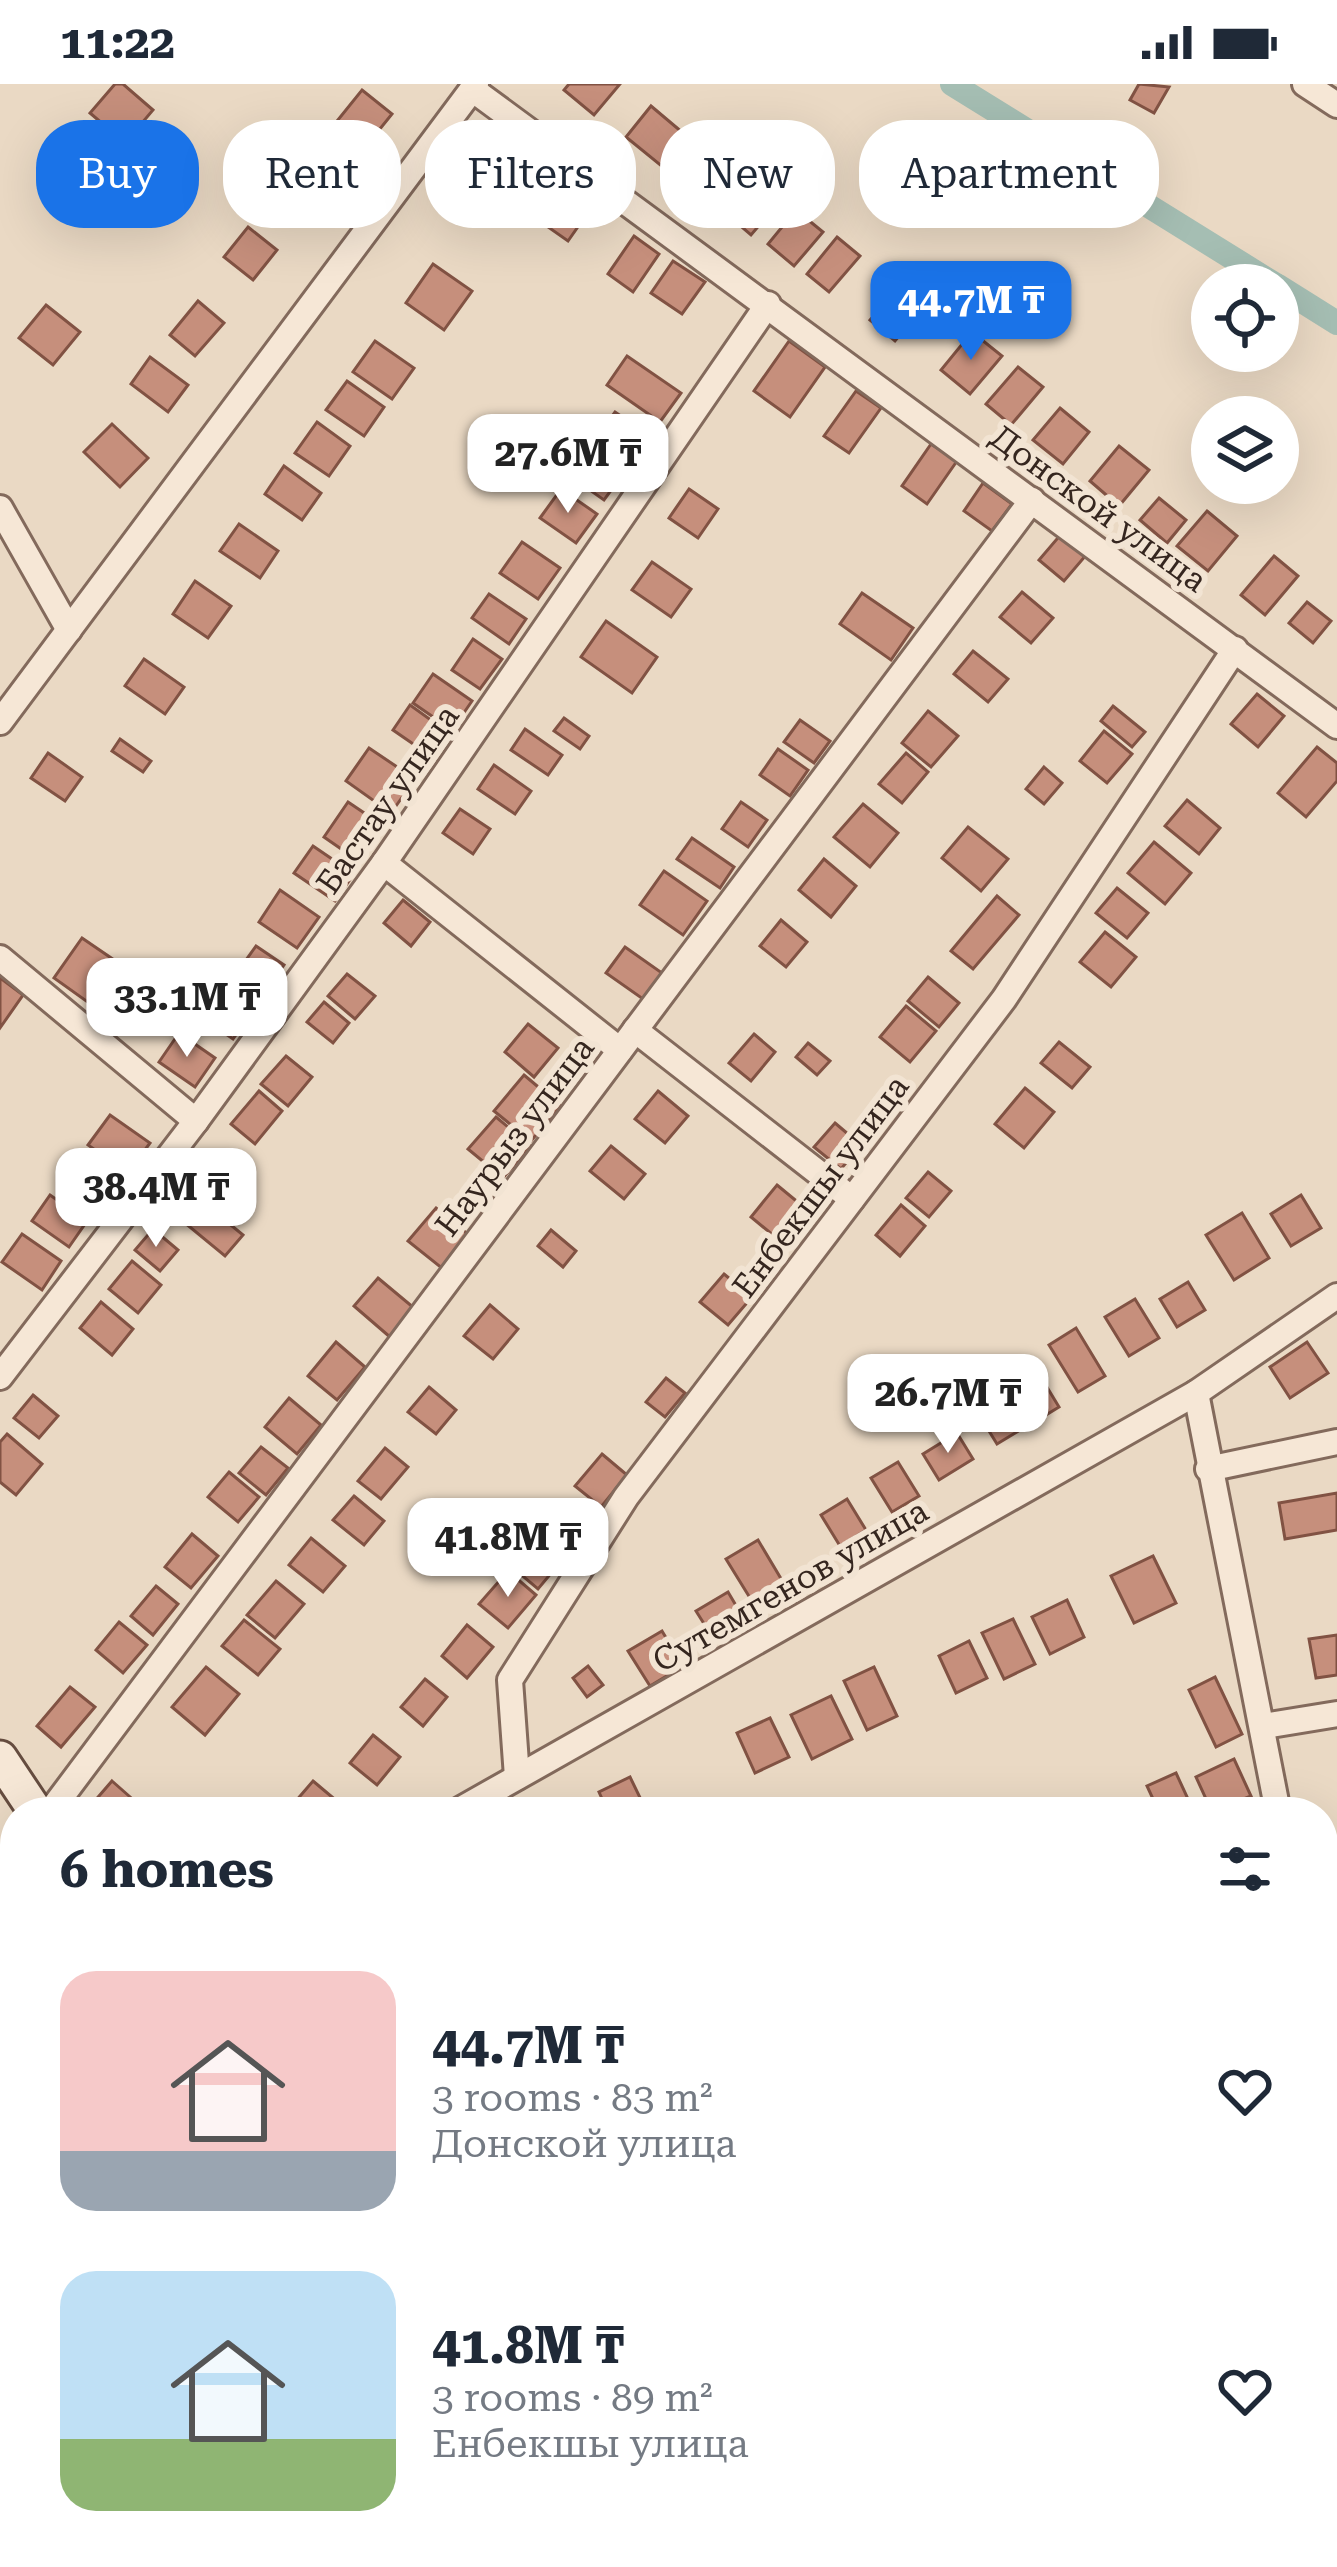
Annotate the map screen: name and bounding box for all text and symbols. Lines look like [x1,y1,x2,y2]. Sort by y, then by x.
text: 11:22 [60,16,175,69]
chip: Buy [36,120,199,228]
chip: Rent [223,120,401,228]
chip: Filters [425,120,636,228]
chip: New [660,120,835,228]
chip: Apartment [859,120,1159,228]
pin: 44.7M ₸ [860,261,1082,363]
map controls [1191,264,1299,504]
button: locate [1191,264,1299,372]
text: 44.7M ₸ [897,277,1045,323]
button: layers [1191,396,1299,504]
pin: 27.6M ₸ [457,414,679,516]
street label: Донской улица [983,417,1214,600]
text: 27.6M ₸ [494,430,642,476]
street label: Бастау улица [308,697,467,901]
pin: 33.1M ₸ [76,958,298,1060]
text: 33.1M ₸ [113,974,261,1020]
street label: Наурыз улица [427,1029,602,1243]
street label: Енбекшы улица [724,1068,917,1305]
pin: 38.4M ₸ [45,1148,267,1250]
text: 38.4M ₸ [82,1164,230,1210]
pin: 26.7M ₸ [837,1354,1059,1456]
text: 26.7M ₸ [874,1370,1022,1416]
street label: Сутемгенов улица [646,1491,935,1680]
pin: 41.8M ₸ [397,1498,619,1600]
text: 41.8M ₸ [434,1514,582,1560]
icon: filters [1212,1836,1278,1902]
text: 6 homes [60,1840,274,1899]
text: 44.7M ₸ [432,2016,624,2075]
icon: home [156,2019,300,2163]
icon: heart [1212,2058,1278,2124]
text: 3 rooms · 83 m² [432,2075,713,2121]
text: Донской улица [432,2121,736,2167]
text: 41.8M ₸ [432,2316,624,2375]
icon: home [156,2319,300,2463]
icon: heart [1212,2358,1278,2424]
text: 3 rooms · 89 m² [432,2375,713,2421]
text: Енбекшы улица [432,2421,749,2467]

